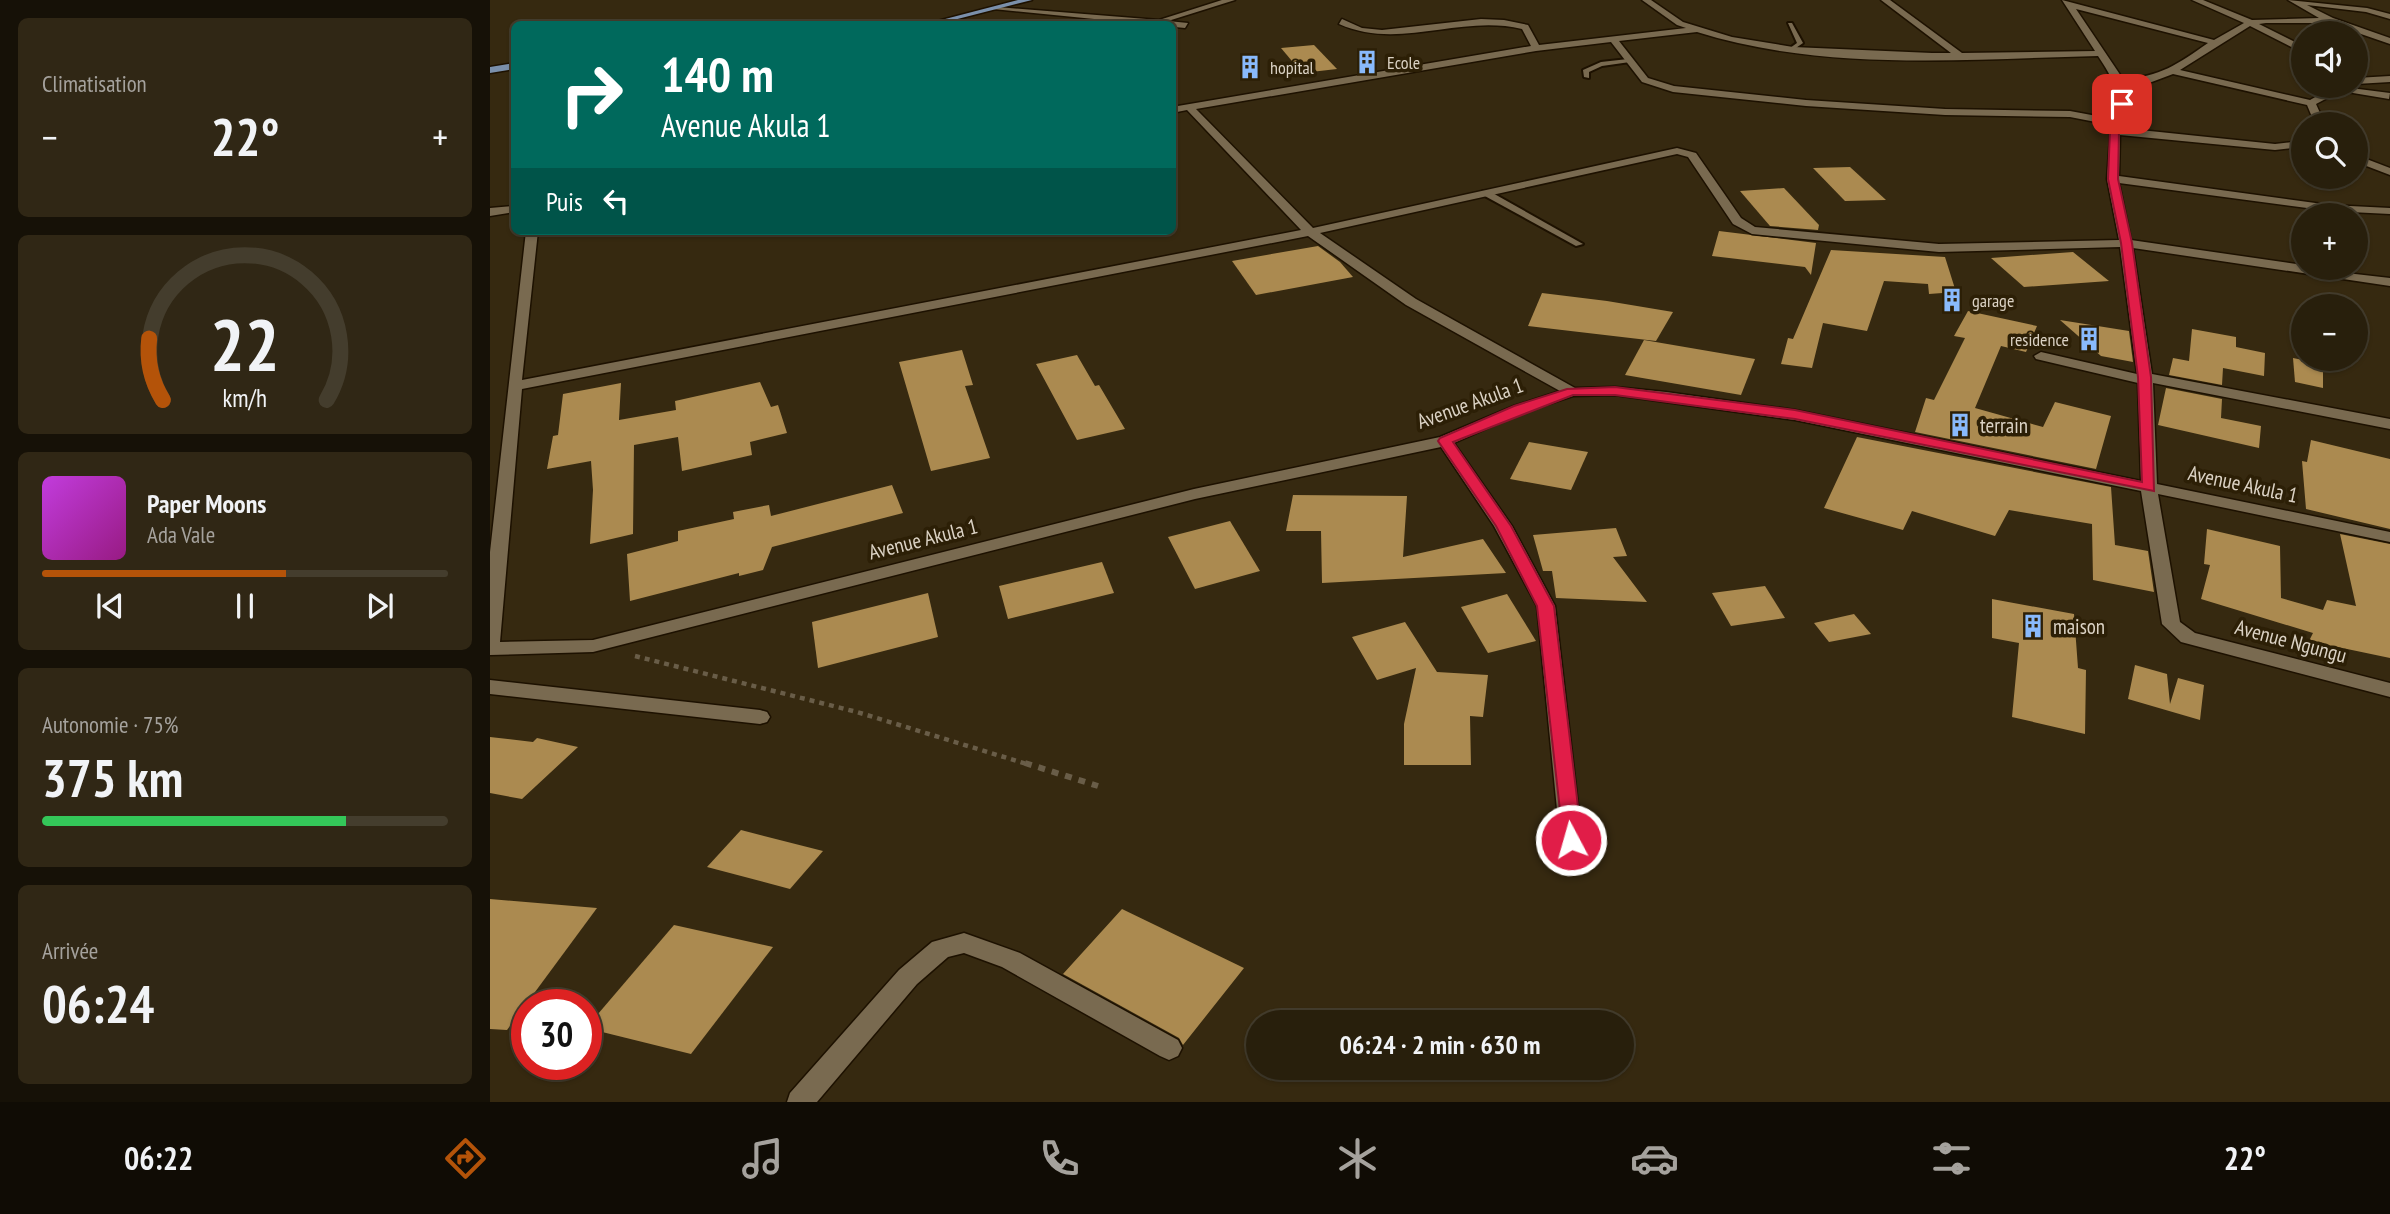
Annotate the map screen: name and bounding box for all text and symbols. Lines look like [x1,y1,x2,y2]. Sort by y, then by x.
map controls [2291,21,2368,371]
button: sound [2291,21,2368,98]
text: 140 m [661,42,774,106]
building icon: Ecole [1353,48,1381,76]
icon: right [546,49,637,140]
place label: Ecole [1387,51,1420,74]
building icon: hopital [1236,53,1264,81]
place label: hopital [1270,56,1315,79]
text: Climatisation [42,69,147,98]
pin [2092,74,2152,134]
icon: arrive [2103,85,2141,123]
text: 22° [211,103,279,170]
text: Avenue Akula 1 [661,104,831,146]
text: − [42,112,58,161]
text: + [432,112,448,161]
button: search [2291,112,2368,189]
icon: left [597,182,635,220]
text: Puis [546,185,583,218]
button: + [2291,203,2368,280]
building icon: garage [1938,286,1966,314]
place label: garage [1972,289,2014,312]
button: − [2291,294,2368,371]
text: 22 [210,297,280,391]
building icon: residence [2075,325,2103,353]
place label: residence [2010,328,2069,351]
street label: Avenue Akula 1 [1413,371,1527,435]
text: km/h [223,382,267,414]
building icon: terrain [1946,411,1974,439]
place label: terrain [1980,412,2028,439]
street label: Avenue Akula 1 [2186,459,2300,509]
text: Paper Moons [147,487,266,520]
street label: Avenue Akula 1 [866,512,980,566]
text: Ada Vale [147,520,215,549]
icon: previous [91,587,129,625]
icon: pause [226,587,264,625]
icon: next [361,587,399,625]
building icon: maison [2019,612,2047,640]
place label: maison [2053,613,2105,640]
street label: Avenue Ngungu [2232,613,2350,669]
text: Autonomie · 75% [42,710,178,739]
text: 375 km [42,744,183,811]
position arrow [1534,803,1608,877]
text: Arrivée [42,936,98,965]
text: 06:24 [42,970,154,1037]
speed limit sign: 30 [511,989,602,1080]
text: 06:24 · 2 min · 630 m [1340,1028,1540,1061]
icon: directions [441,1134,490,1183]
icon: music [738,1134,787,1183]
icon: phone [1035,1134,1084,1183]
icon: climate [1333,1134,1382,1183]
icon: car [1630,1134,1679,1183]
icon: filters [1927,1134,1976,1183]
text: 06:22 [124,1137,193,1179]
text: 22° [2224,1137,2266,1179]

